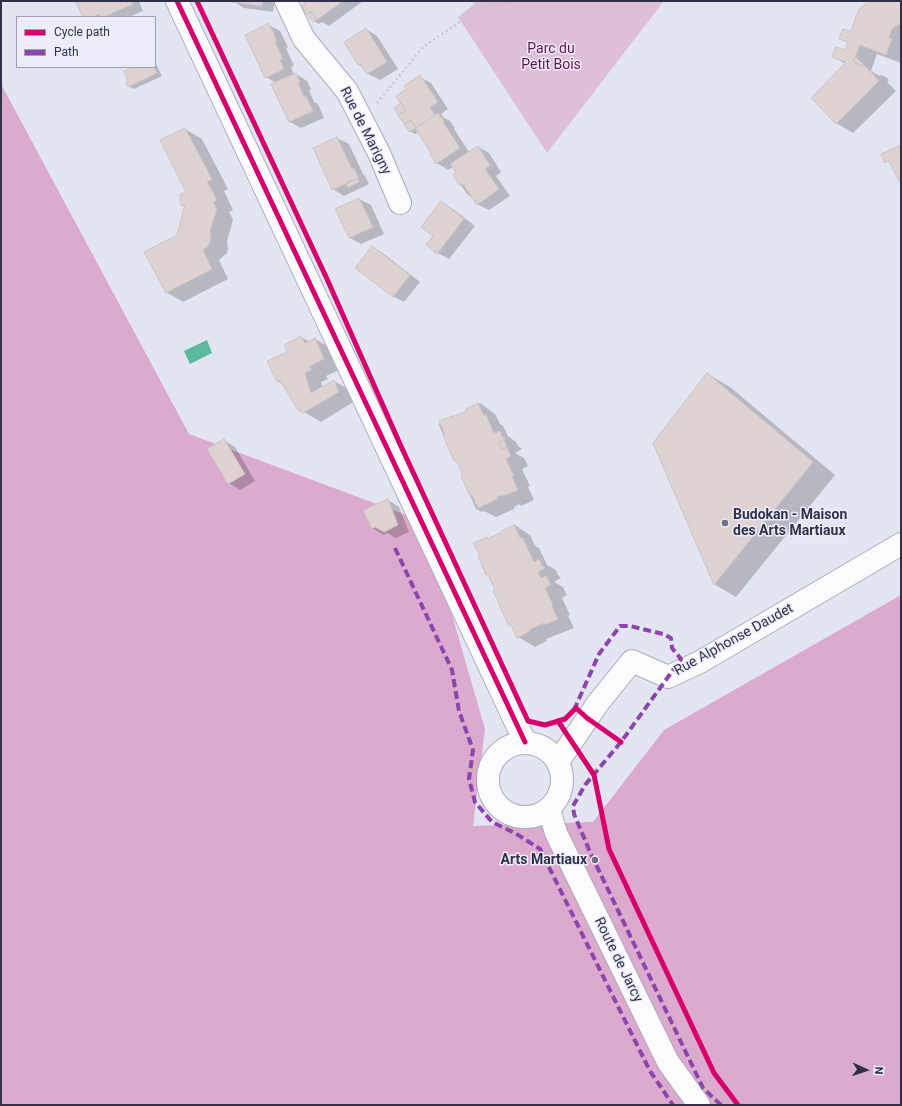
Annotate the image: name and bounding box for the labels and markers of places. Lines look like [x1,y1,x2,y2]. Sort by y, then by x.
place label: Budokan - Maison des Arts Martiaux [733,507,847,540]
marker: Budokan - Maison des Arts Martiaux [720,518,730,528]
place label: Arts Martiaux [501,852,587,868]
marker: Arts Martiaux [590,855,600,865]

